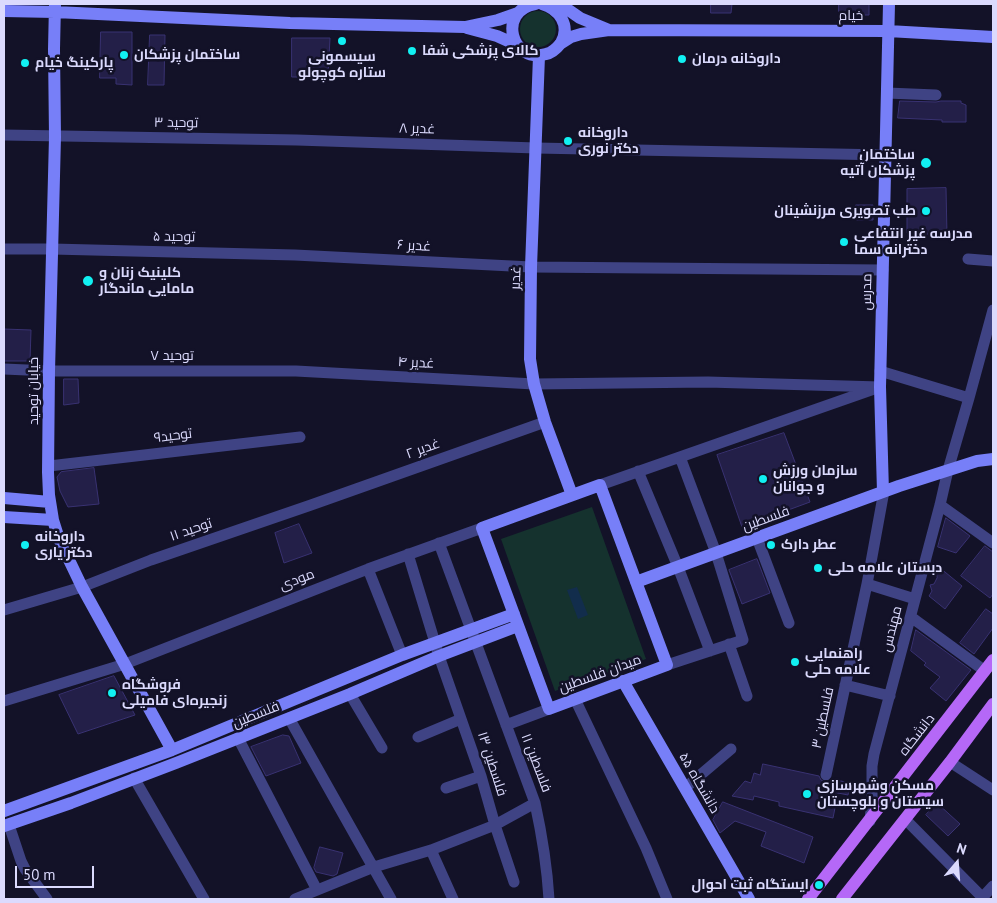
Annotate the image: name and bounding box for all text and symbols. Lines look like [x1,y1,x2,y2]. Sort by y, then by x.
street label: خیام [839,8,863,24]
marker: سیسمونی ستاره کوچولو [336,35,348,47]
place label: کالای پزشکی شفا [422,43,539,59]
marker: کالای پزشکی شفا [406,45,418,57]
place label: ساختمان پزشکان [134,47,240,63]
marker: ساختمان پزشکان [118,49,130,61]
place label: سیسمونی ستاره کوچولو [298,49,386,82]
place label: داروخانه درمان [692,51,781,67]
marker: داروخانه درمان [676,53,688,65]
place label: پارکینگ خیام [35,55,113,71]
marker: پارکینگ خیام [19,57,31,69]
street label: توحید ۳ [154,114,198,132]
street label: غدیر ۸ [399,120,435,138]
place label: داروخانه دکتر نوری [578,125,639,158]
marker: داروخانه دکتر نوری [562,135,574,147]
place label: ساختمان پزشکان آتیه [840,147,915,180]
marker: ساختمان پزشکان آتیه [919,156,933,170]
place label: طب تصویری مرزنشینان [774,203,916,219]
marker: طب تصویری مرزنشینان [920,205,932,217]
place label: مدرسه غیر انتفاعی دخترانه سما [854,226,973,258]
street label: توحید ۵ [153,228,195,246]
marker: مدرسه غیر انتفاعی دخترانه سما [838,236,850,248]
street label: غدیر ۶ [397,237,431,255]
place label: کلینیک زنان و مامایی ماندگار [99,265,194,298]
street label: غدیر [507,266,525,290]
street label: مدرس [858,273,876,311]
marker: کلینیک زنان و مامایی ماندگار [81,274,95,288]
street label: توحید ۷ [150,348,194,364]
street label: غدیر ۴ [397,354,435,372]
street label: خیابان توحید [26,357,42,425]
street label: توحید۹ [153,425,193,447]
street label: غدیر ۲ [404,435,442,463]
place label: سازمان ورزش و جوانان [773,463,857,496]
marker: سازمان ورزش و جوانان [757,473,769,485]
street label: فلسطین [740,503,792,535]
street label: توحید ۱۱ [168,515,214,545]
place label: داروخانه دکتر یاری [35,529,93,562]
place label: عطر دارک [781,537,837,553]
marker: داروخانه دکتر یاری [19,539,31,551]
marker: عطر دارک [765,539,777,551]
place label: دبستان علامه حلی [828,560,942,576]
marker: دبستان علامه حلی [812,562,824,574]
street label: مودی [277,566,317,594]
street label: مهندس [878,604,906,654]
place label: راهنمایی علامه حلی [805,646,871,679]
street label: میدان فلسطین [556,651,644,697]
marker: راهنمایی علامه حلی [789,656,801,668]
place label: فروشگاه زنجیره‌ای فامیلی [122,677,227,710]
street label: فلسطین ۳ [808,686,838,750]
marker: فروشگاه زنجیره‌ای فامیلی [106,687,118,699]
street label: فلسطین [230,698,282,732]
street label: دانشگاه [895,711,939,759]
street label: فلسطین ۱۳ [474,730,510,798]
street label: فلسطین ۱۱ [517,731,555,795]
street label: دانشگاه ۵۵ [675,750,723,816]
place label: مسکن وشهرسازی سیستان و بلوچستان [817,778,944,810]
marker: مسکن وشهرسازی سیستان و بلوچستان [801,788,813,800]
north arrow [932,838,982,888]
text: N [954,839,969,859]
scale bar [18,856,96,888]
text: 50 m [23,865,56,884]
place label: ایستگاه ثبت احوال [692,877,809,893]
marker: ایستگاه ثبت احوال [813,879,825,891]

